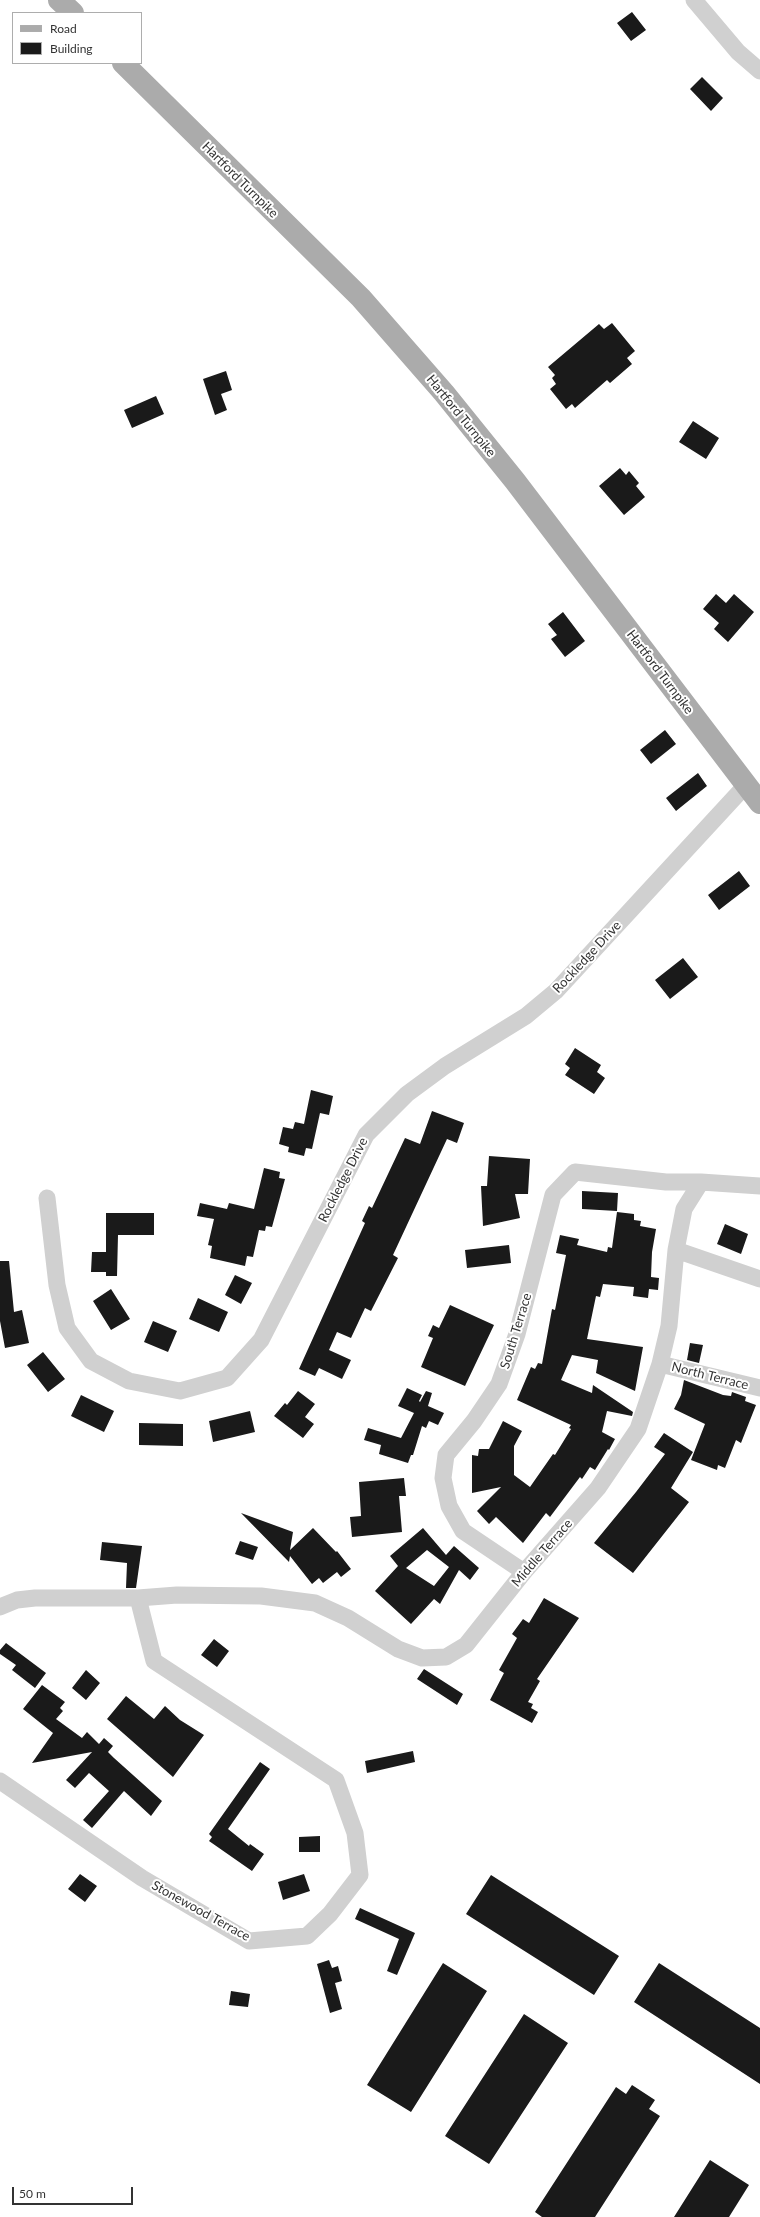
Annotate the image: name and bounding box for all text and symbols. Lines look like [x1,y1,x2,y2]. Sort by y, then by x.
legend [12,12,142,64]
text: Road [50,21,77,36]
text: Building [50,41,93,56]
street label: Hartford Turnpike [199,139,281,221]
street label: Hartford Turnpike [423,372,499,460]
street label: Hartford Turnpike [623,627,697,717]
street label: Rockledge Drive [550,918,624,996]
street label: Rockledge Drive [315,1135,371,1225]
street label: South Terrace [497,1291,535,1371]
street label: North Terrace [670,1359,750,1393]
street label: Middle Terrace [508,1516,576,1590]
street label: Stonewood Terrace [149,1878,253,1944]
scale bar [14,2179,135,2205]
text: 50 m [19,2186,46,2201]

